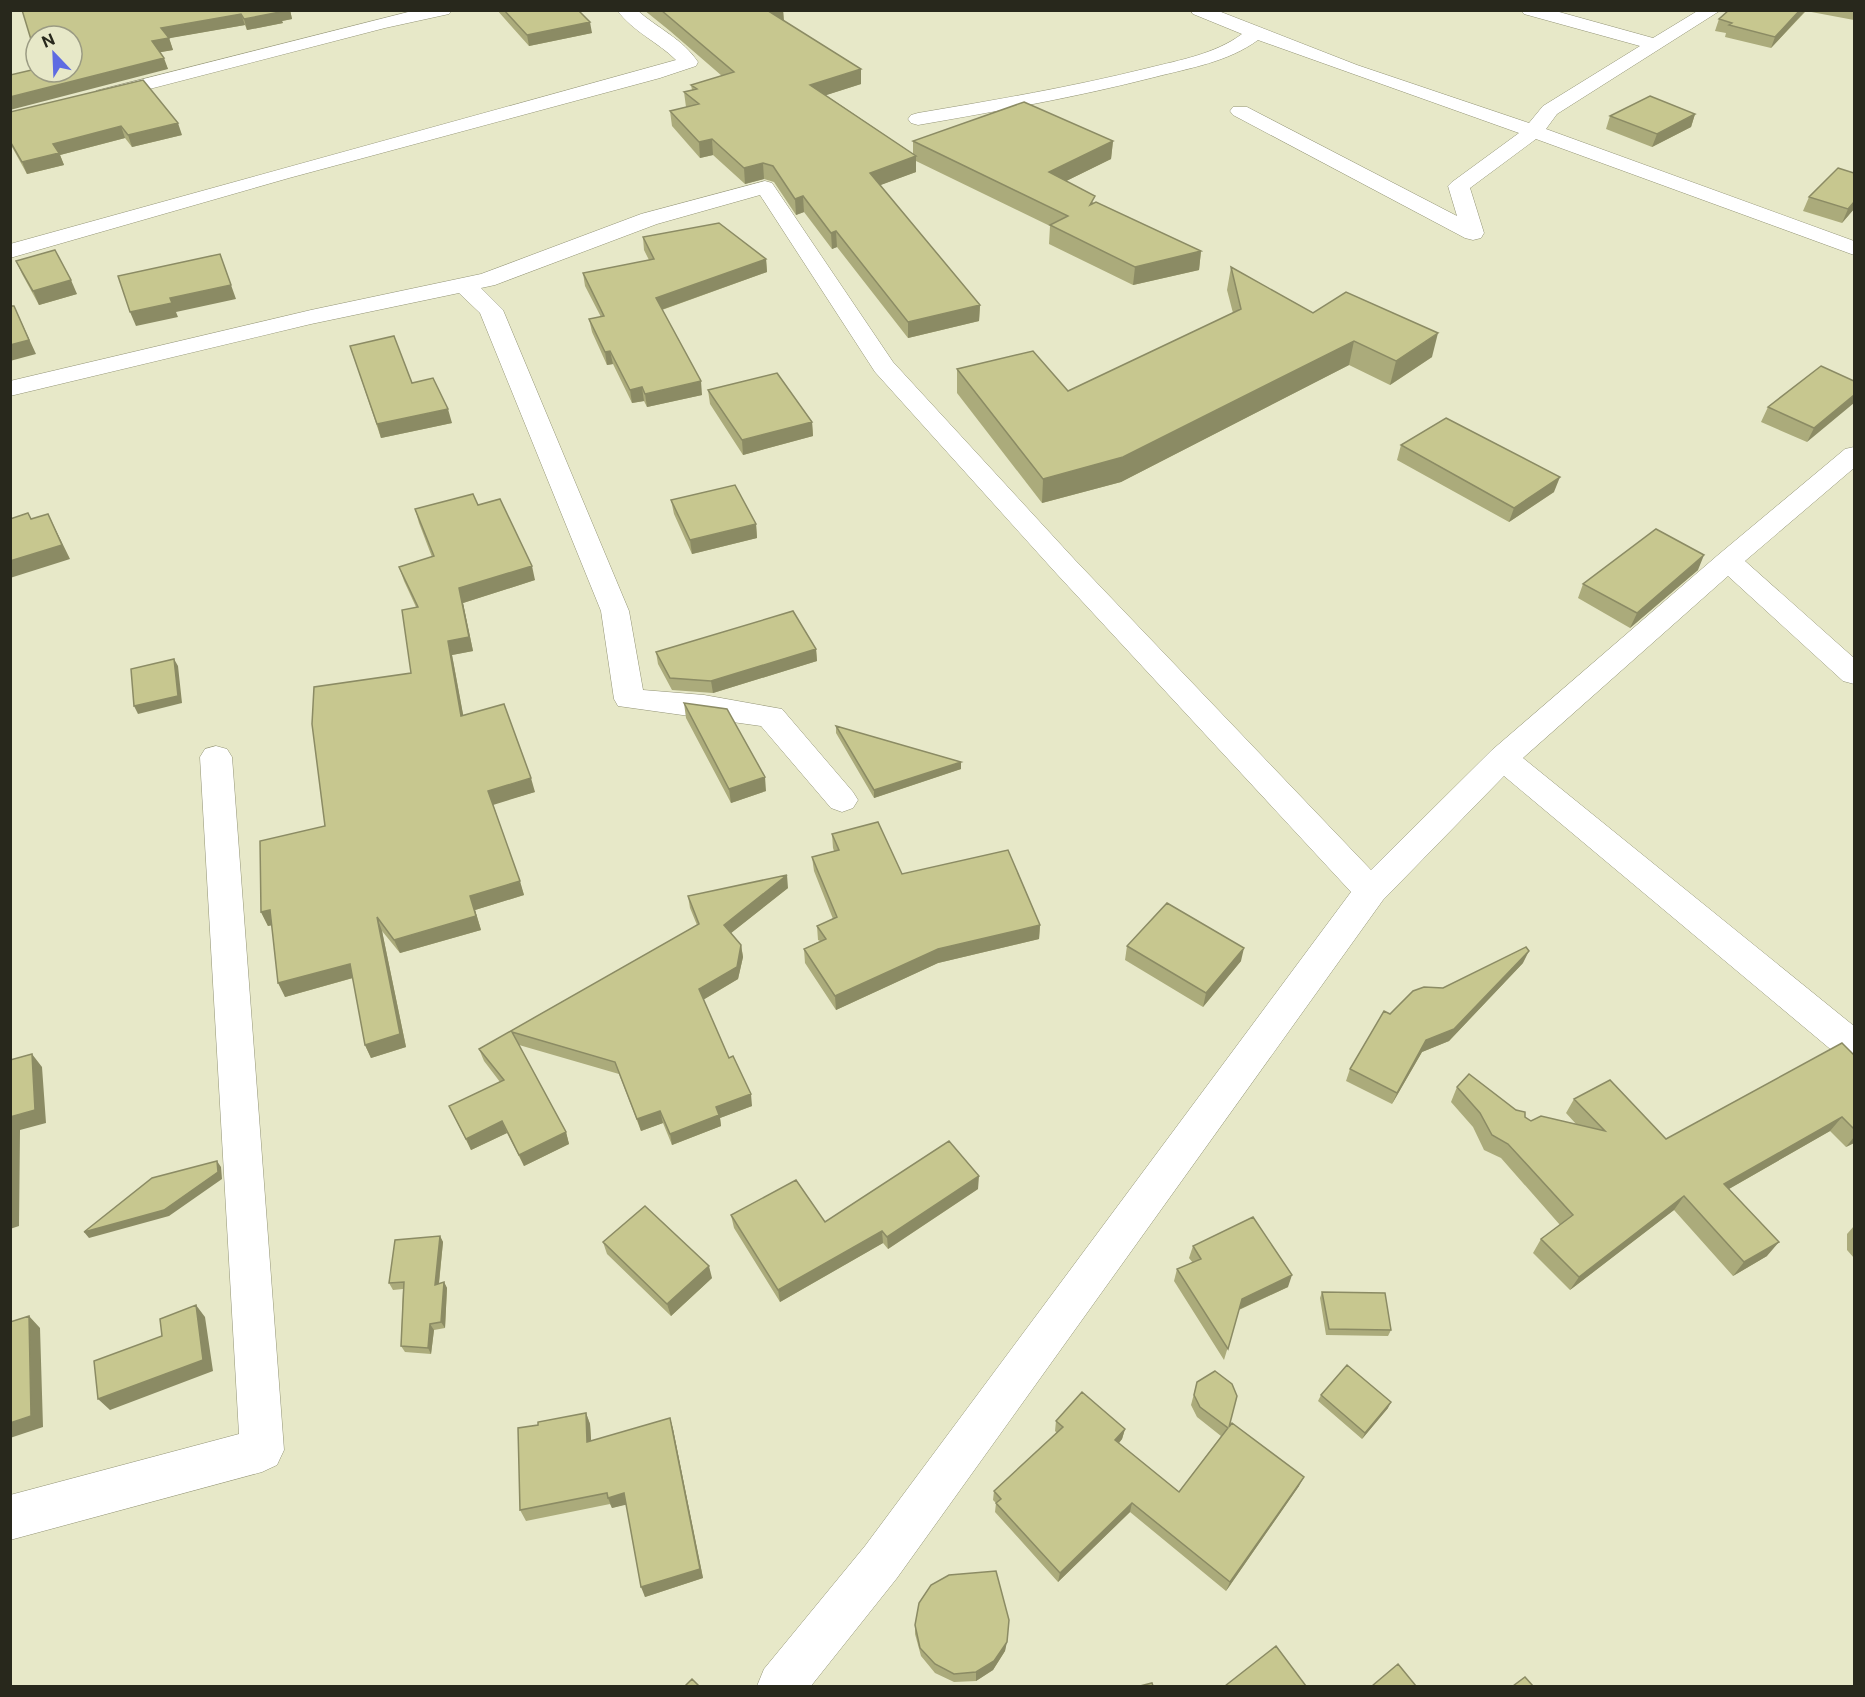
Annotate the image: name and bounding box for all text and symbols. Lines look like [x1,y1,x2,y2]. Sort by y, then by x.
north arrow [24,24,84,84]
text: N [39,29,58,52]

